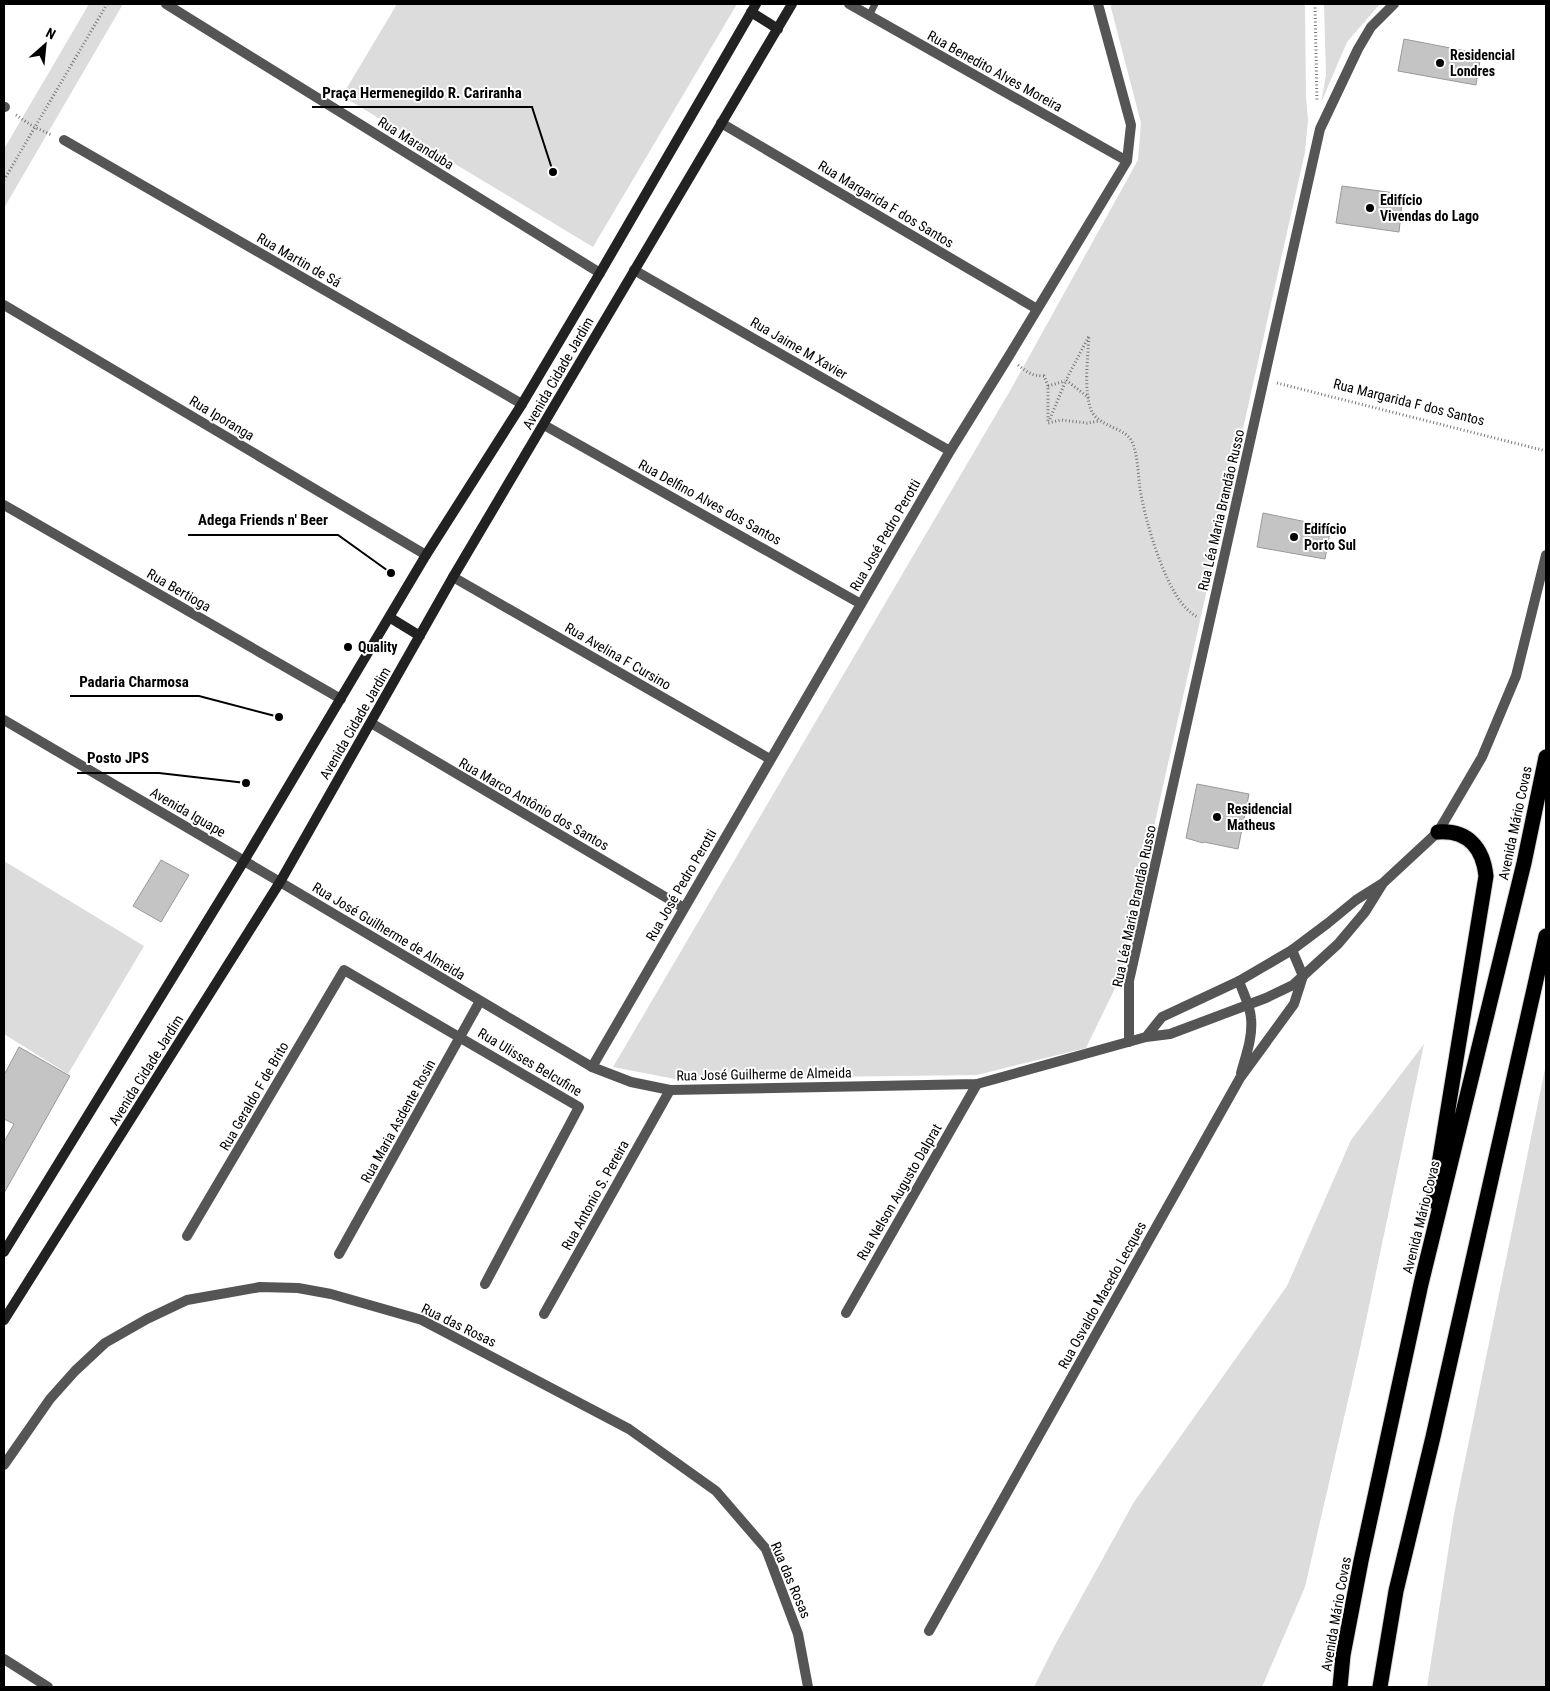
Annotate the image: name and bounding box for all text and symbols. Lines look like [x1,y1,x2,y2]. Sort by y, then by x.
north arrow [20,20,70,70]
text: N [43,24,58,42]
street label: Rua Benedito Alves Moreira [925,27,1065,115]
place label: Residencial Londres [1450,47,1515,79]
marker: Residencial Londres [1434,57,1446,69]
callout: Praça Hermenegildo R. Cariranha [312,77,532,107]
text: Praça Hermenegildo R. Cariranha [322,84,522,102]
street label: Rua Maranduba [375,113,457,173]
street label: Rua Margarida F dos Santos [815,157,957,251]
place label: Edifício Vivendas do Lago [1380,192,1479,224]
marker: Edifício Vivendas do Lago [1364,202,1376,214]
street label: Rua Martin de Sá [254,230,344,290]
street label: Avenida Cidade Jardim [519,314,597,432]
street label: Rua Jaime M Xavier [748,314,850,382]
street label: Rua Margarida F dos Santos [1332,375,1486,429]
street label: Rua Iporanga [187,392,257,444]
street label: Rua Léa Maria Brandão Russo [1195,428,1247,592]
street label: Rua Delfino Alves dos Santos [636,456,784,548]
street label: Rua José Pedro Perotti [846,476,924,594]
callout: Adega Friends n' Beer [188,505,338,535]
text: Adega Friends n' Beer [198,511,328,529]
place label: Edifício Porto Sul [1304,521,1356,553]
marker: Edifício Porto Sul [1288,531,1300,543]
street label: Rua Bertioga [144,565,214,615]
street label: Rua Avelina F Cursino [562,619,674,693]
place label: Quality [358,639,398,655]
marker: Quality [342,641,354,653]
street label: Avenida Cidade Jardim [316,664,394,782]
callout: Padaria Charmosa [70,666,199,696]
text: Padaria Charmosa [79,673,189,691]
callout: Posto JPS [77,743,159,773]
text: Posto JPS [87,749,149,767]
street label: Rua Marco Antônio dos Santos [456,755,612,853]
street label: Avenida Mário Covas [1495,765,1535,881]
street label: Avenida Iguape [147,784,229,840]
place label: Residencial Matheus [1227,801,1292,833]
marker: Residencial Matheus [1211,811,1223,823]
street label: Rua Léa Maria Brandão Russo [1109,824,1159,988]
street label: Rua José Pedro Perotti [642,826,720,944]
street label: Rua José Guilherme de Almeida [310,879,468,983]
street label: Avenida Cidade Jardim [106,1012,186,1128]
street label: Rua Ulisses Belcufine [475,1025,585,1100]
street label: Rua Geraldo F de Brito [216,1039,292,1153]
street label: Rua Maria Asdente Rosin [357,1057,439,1185]
street label: Rua José Guilherme de Almeida [676,1064,852,1084]
street label: Rua Nelson Augusto Dalprat [853,1121,945,1263]
street label: Rua Antonio S. Pereira [558,1137,632,1253]
street label: Avenida Mário Covas [1399,1159,1443,1275]
street label: Rua Osvaldo Macedo Lecques [1055,1219,1149,1371]
street label: Rua das Rosas [419,1300,499,1350]
street label: Rua das Rosas [768,1539,814,1621]
street label: Avenida Mário Covas [1318,1556,1354,1672]

